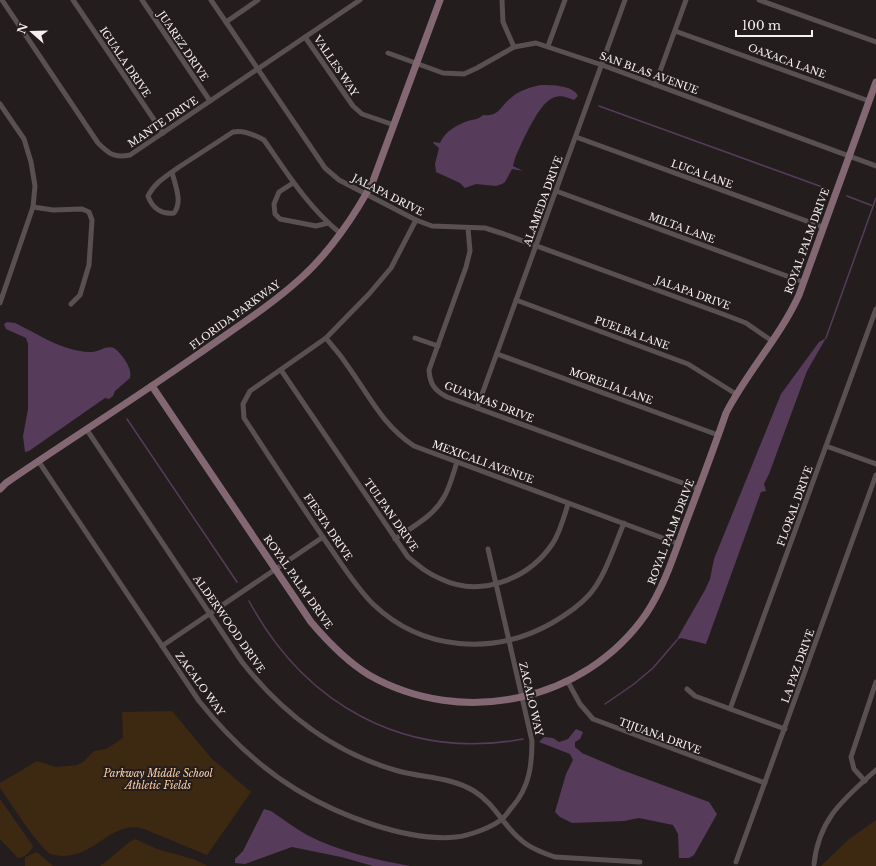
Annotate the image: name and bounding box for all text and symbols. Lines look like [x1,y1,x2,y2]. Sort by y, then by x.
street label: JUAREZ DRIVE [154,7,211,83]
north arrow [12,12,52,52]
scale bar [736,12,812,38]
text: 100 m [742,18,781,33]
text: N [14,21,31,36]
street label: IGUALA DRIVE [97,24,153,100]
street label: VALLES WAY [310,32,362,100]
street label: OAXACA LANE [746,41,828,81]
street label: SAN BLAS AVENUE [598,49,700,97]
street label: MANTE DRIVE [126,94,200,150]
street label: ALAMEDA DRIVE [520,154,565,249]
street label: LUCA LANE [669,157,735,191]
street label: JALAPA DRIVE [348,170,426,219]
street label: ROYAL PALM DRIVE [782,186,832,296]
street label: MILTA LANE [647,210,717,246]
street label: JALAPA DRIVE [652,273,732,313]
street label: FLORIDA PARKWAY [187,277,283,352]
street label: PUELBA LANE [593,313,671,353]
street label: MORELIA LANE [567,365,655,407]
street label: GUAYMAS DRIVE [442,379,536,425]
street label: MEXICALI AVENUE [431,438,535,486]
street label: FLORAL DRIVE [774,464,816,548]
street label: TULPAN DRIVE [361,476,421,554]
street label: ROYAL PALM DRIVE [645,477,697,587]
street label: FIESTA DRIVE [301,491,355,563]
street label: ROYAL PALM DRIVE [261,532,335,632]
street label: ALDERWOOD DRIVE [190,572,268,675]
street label: LA PAZ DRIVE [779,627,817,705]
street label: ZACALO WAY [173,650,228,719]
street label: ZACALO WAY [516,661,546,738]
street label: TIJUANA DRIVE [617,715,703,757]
park label: Parkway Middle School Athletic Fields [102,767,213,792]

